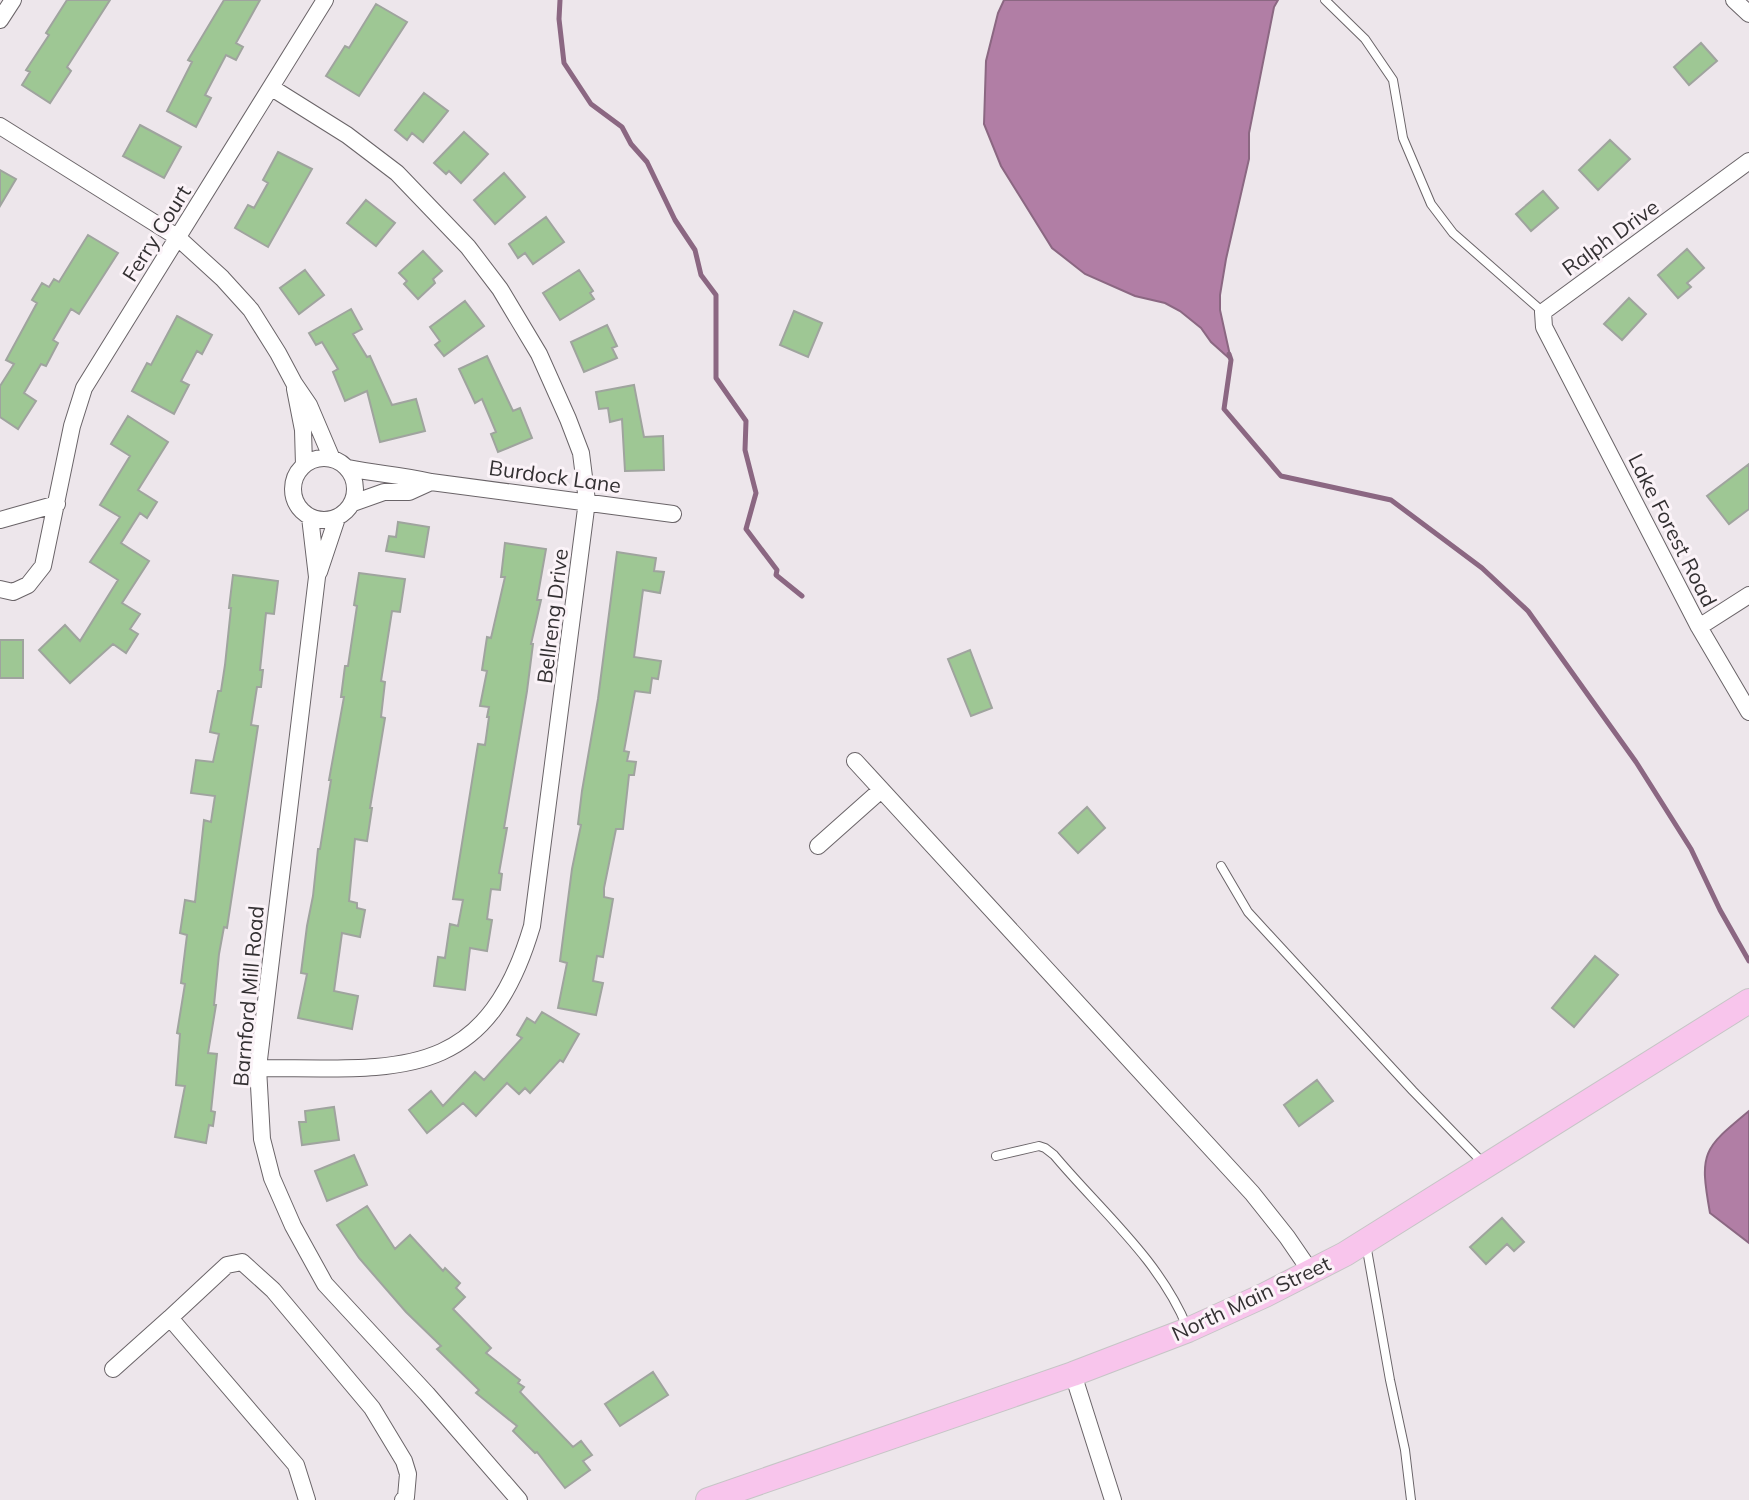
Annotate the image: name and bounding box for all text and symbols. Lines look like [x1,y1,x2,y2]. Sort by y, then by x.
street label: Ferry Court [116,180,196,286]
street label: Ralph Drive [1557,193,1663,281]
street label: Lake Forest Road [1623,449,1723,611]
street label: Burdock Lane [487,454,623,498]
street label: Bellreng Drive [531,547,573,685]
street label: Barnford Mill Road [227,905,269,1087]
street label: North Main Street [1167,1250,1335,1346]

